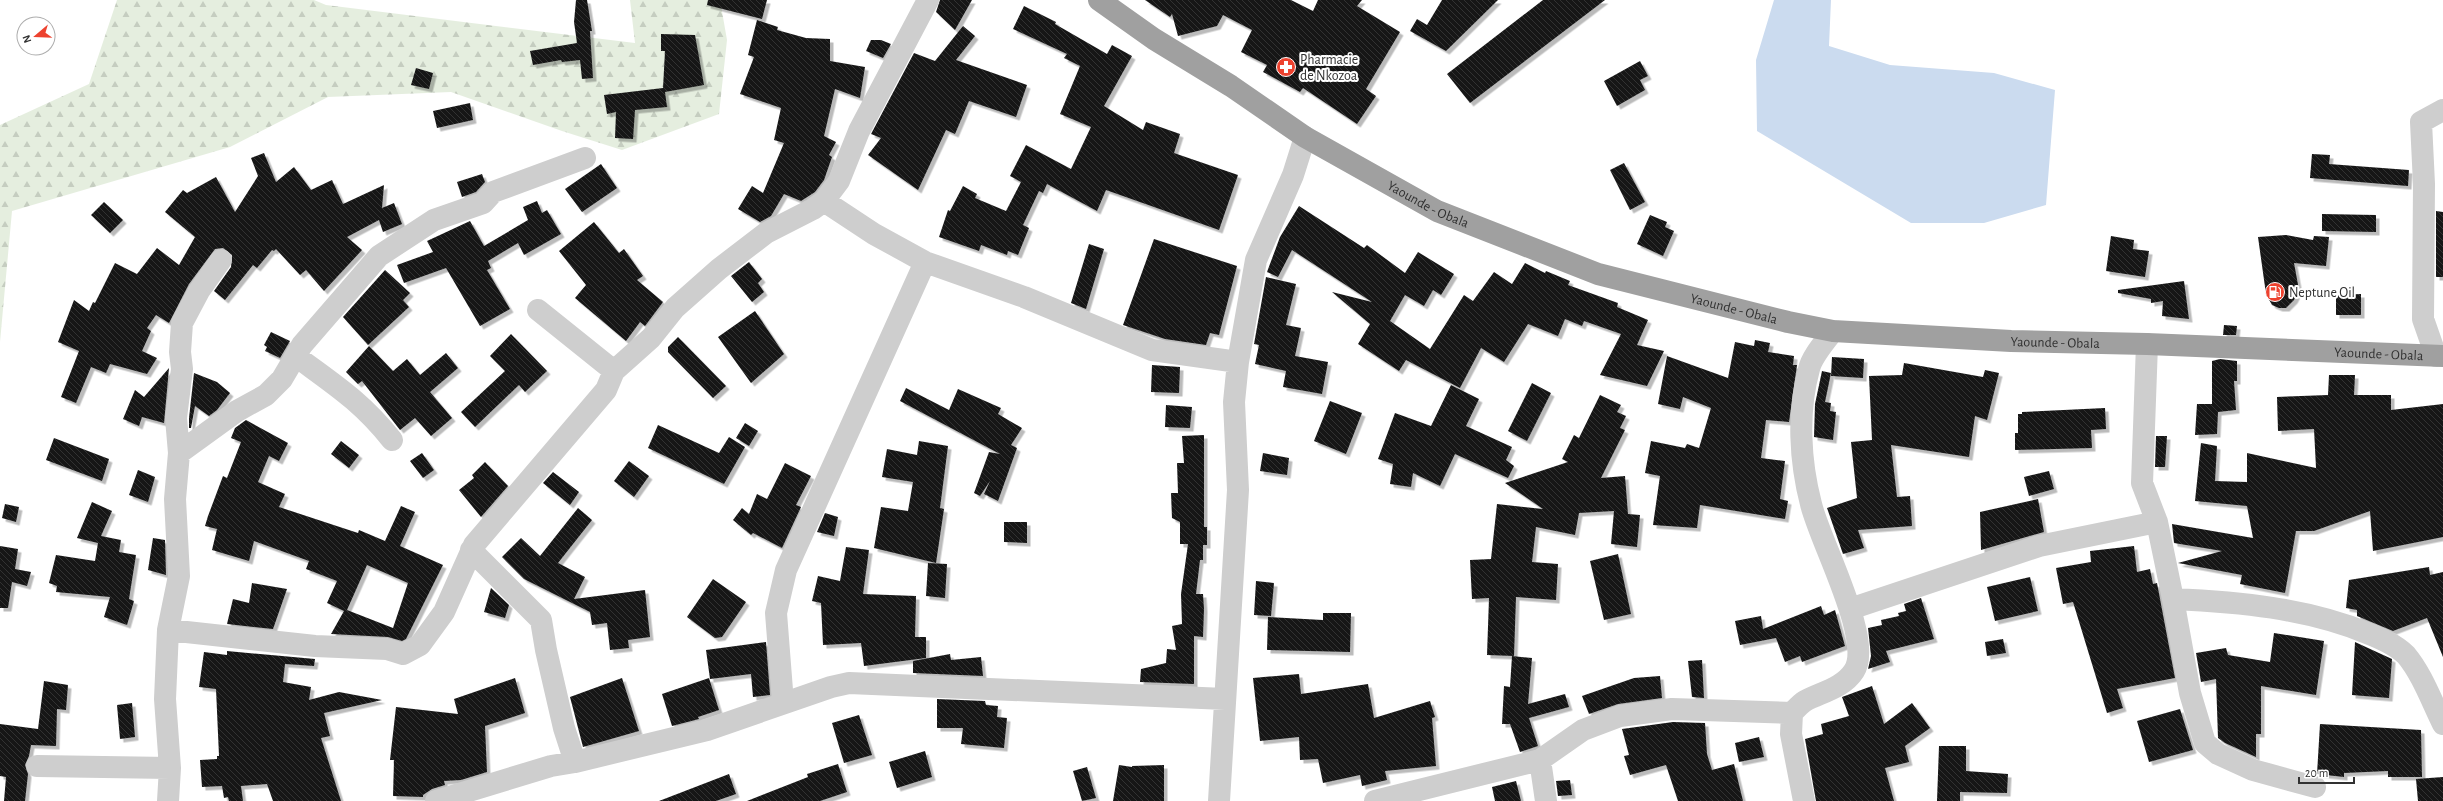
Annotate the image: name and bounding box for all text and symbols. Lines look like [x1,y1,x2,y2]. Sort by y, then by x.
north arrow [16,16,56,56]
text: N [21,34,33,45]
place label: Pharmacie de Nkozoa [1300,53,1358,83]
pharmacy icon: Pharmacie de Nkozoa [1275,56,1297,78]
street label: Yaounde - Obala [1385,179,1471,231]
fuel station icon: Neptune Oil [2264,281,2286,303]
place label: Neptune Oil [2289,286,2355,300]
street label: Yaounde - Obala [1689,292,1779,327]
street label: Yaounde - Obala [2010,335,2100,351]
street label: Yaounde - Obala [2334,346,2424,363]
scale bar [2299,759,2354,785]
text: 20 m [2305,767,2328,779]

